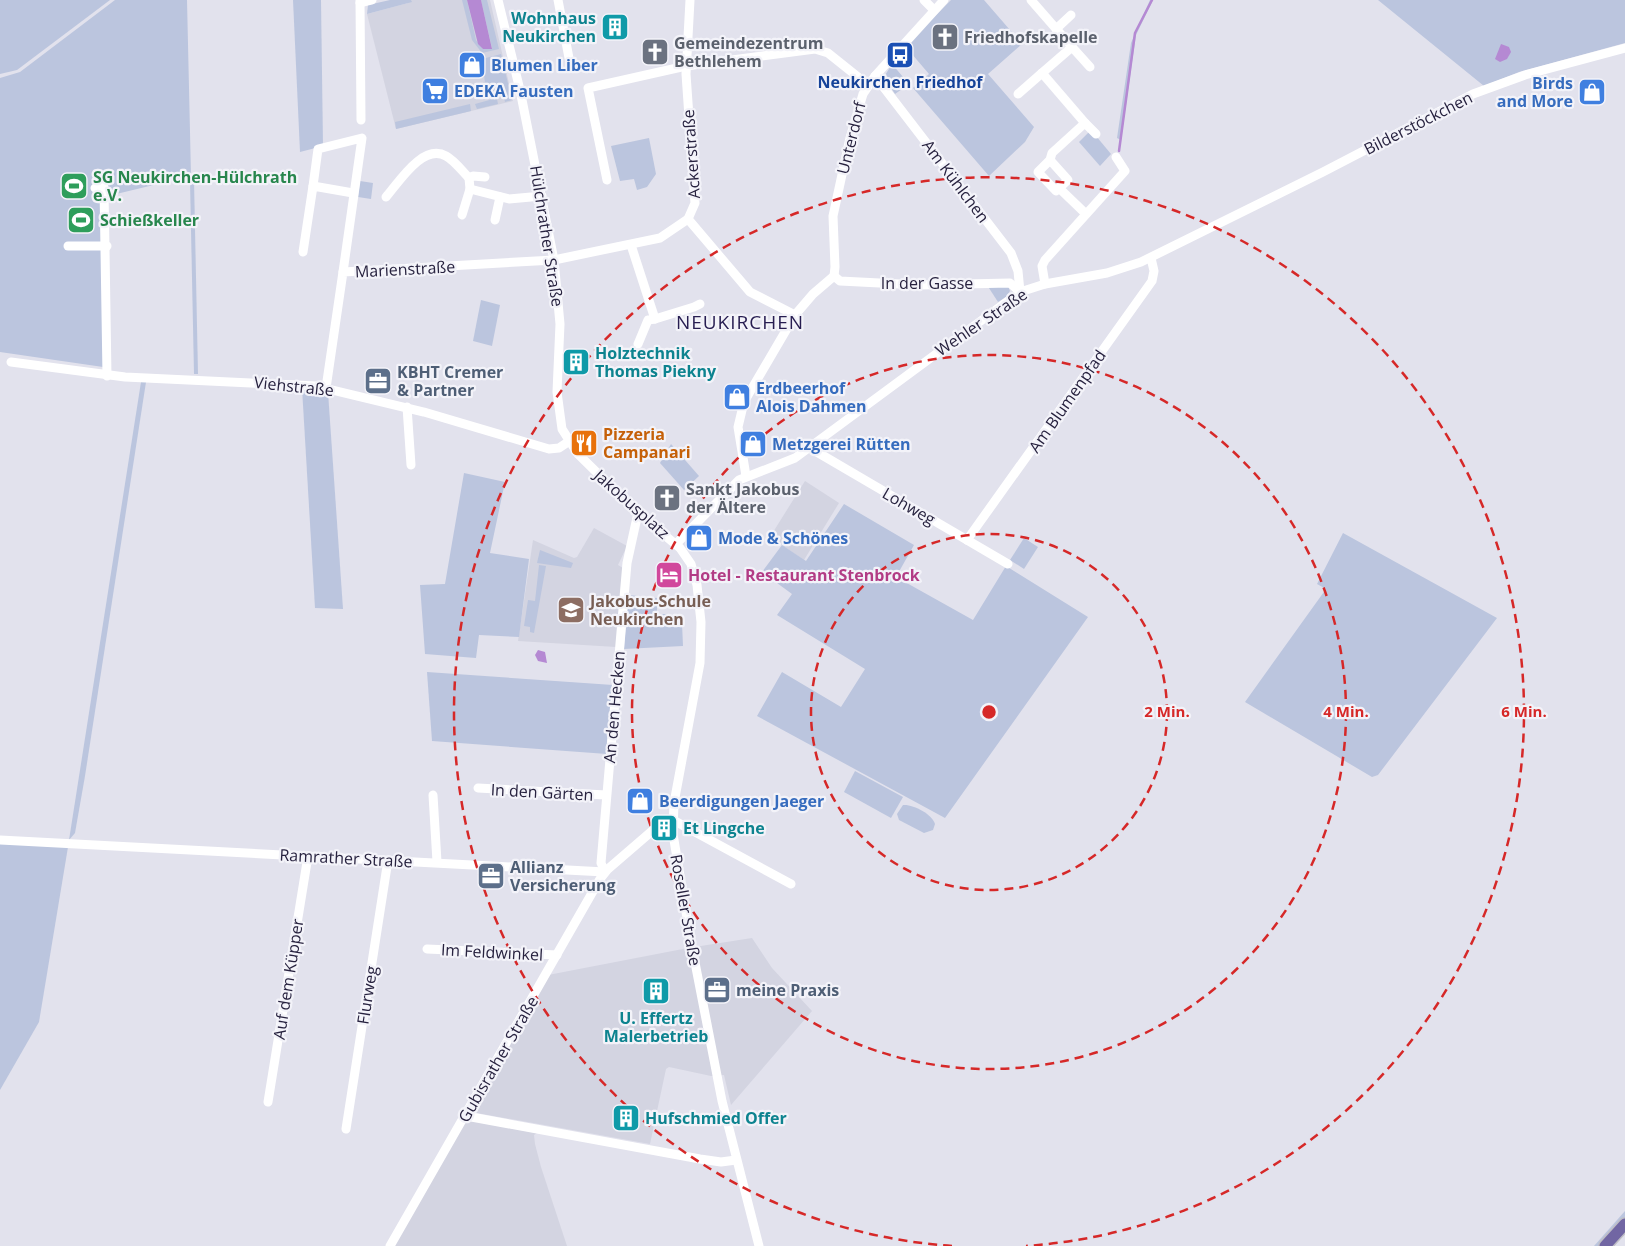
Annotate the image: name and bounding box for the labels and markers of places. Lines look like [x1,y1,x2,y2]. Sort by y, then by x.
place label: Wohnhaus Neukirchen [502,7,596,47]
building icon: Wohnhaus Neukirchen [600,12,630,42]
church icon: Friedhofskapelle [930,22,960,52]
place label: Friedhofskapelle [964,26,1097,48]
place label: Gemeindezentrum Bethlehem [674,32,823,72]
church icon: Gemeindezentrum Bethlehem [640,37,670,67]
bus stop icon: Neukirchen Friedhof [885,40,915,70]
shop icon: Blumen Liber [457,50,487,80]
place label: Blumen Liber [491,54,598,76]
place label: Neukirchen Friedhof [817,71,983,93]
place label: Birds and More [1497,72,1573,112]
supermarket icon: EDEKA Fausten [420,76,450,106]
shop icon: Birds and More [1577,77,1607,107]
place label: EDEKA Fausten [454,80,573,102]
place label: SG Neukirchen-Hülchrath e.V. [93,166,297,206]
sports icon: SG Neukirchen-Hülchrath e.V. [59,171,89,201]
sports icon: Schießkeller [66,205,96,235]
place label: Schießkeller [100,209,199,231]
place label: Holztechnik Thomas Piekny [595,342,717,382]
building icon: Holztechnik Thomas Piekny [561,347,591,377]
place label: KBHT Cremer & Partner [397,361,503,401]
office icon: KBHT Cremer & Partner [363,366,393,396]
place label: Erdbeerhof Alois Dahmen [756,377,867,417]
shop icon: Erdbeerhof Alois Dahmen [722,382,752,412]
place label: Pizzeria Campanari [603,423,691,463]
restaurant icon: Pizzeria Campanari [569,428,599,458]
shop icon: Metzgerei Rütten [738,429,768,459]
place label: Metzgerei Rütten [772,433,910,455]
place label: Sankt Jakobus der Ältere [686,478,799,518]
church icon: Sankt Jakobus der Ältere [652,483,682,513]
shop icon: Mode & Schönes [684,523,714,553]
place label: Mode & Schönes [718,527,848,549]
hotel icon: Hotel - Restaurant Stenbrock [654,560,684,590]
place label: Hotel - Restaurant Stenbrock [688,564,920,586]
place label: Jakobus-Schule Neukirchen [588,590,711,630]
school or university icon: Jakobus-Schule Neukirchen [556,595,586,625]
centre of rings [980,703,998,721]
shop icon: Beerdigungen Jaeger [625,786,655,816]
place label: Beerdigungen Jaeger [659,790,824,812]
building icon: Et Lingche [649,813,679,843]
place label: Et Lingche [683,817,765,839]
place label: Allianz Versicherung [510,856,615,896]
office icon: Allianz Versicherung [476,861,506,891]
office icon: meine Praxis [702,975,732,1005]
building icon: U. Effertz Malerbetrieb [641,976,671,1006]
place label: meine Praxis [736,979,839,1001]
place label: U. Effertz Malerbetrieb [604,1007,708,1047]
building icon: Hufschmied Offer [611,1103,641,1133]
place label: Hufschmied Offer [645,1107,787,1129]

